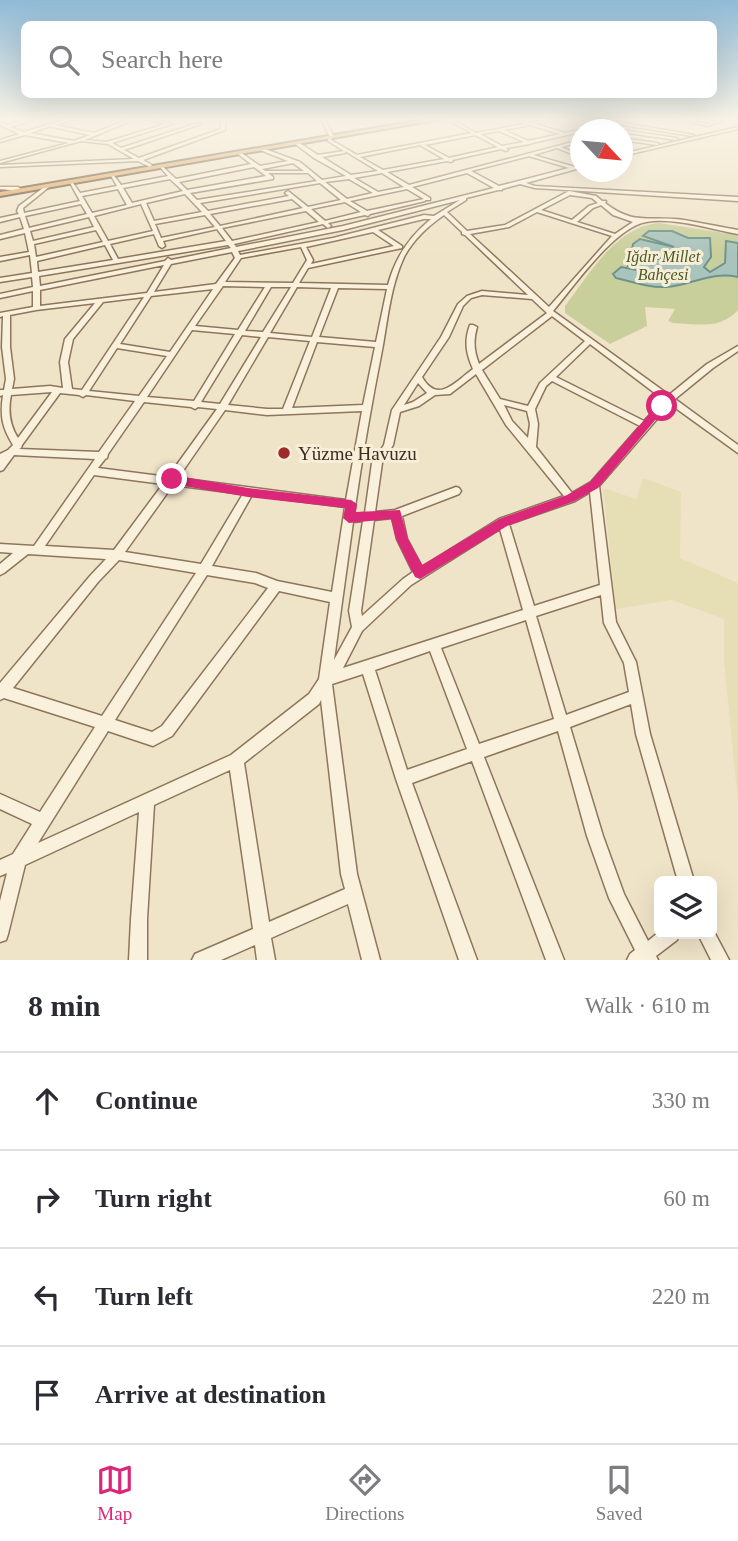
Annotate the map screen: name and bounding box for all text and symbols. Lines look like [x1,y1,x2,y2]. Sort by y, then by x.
search box [21,21,717,98]
icon: search [45,41,83,79]
text: Search here [101,45,223,74]
north arrow [570,119,633,182]
park label: Iğdır Millet Bahçesi [625,248,701,284]
route start [646,390,677,421]
place label: Yüzme Havuzu [298,443,417,464]
marker: Yüzme Havuzu [276,445,292,461]
route end [156,463,187,494]
map controls [654,876,717,939]
button: layers [654,876,717,939]
text: 8 min [28,989,101,1022]
text: Walk · 610 m [585,993,710,1018]
icon: ahead [28,1082,66,1120]
text: Continue [95,1086,198,1115]
text: 330 m [652,1088,710,1113]
icon: right [28,1180,66,1218]
text: Turn right [95,1184,212,1213]
text: 60 m [663,1186,710,1211]
icon: left [28,1278,66,1316]
text: Turn left [95,1282,193,1311]
text: 220 m [652,1284,710,1309]
icon: arrive [28,1376,66,1414]
text: Arrive at destination [95,1380,326,1409]
tab: Map [96,1461,134,1525]
tab: Directions [325,1461,404,1525]
tab: Saved [596,1461,642,1525]

